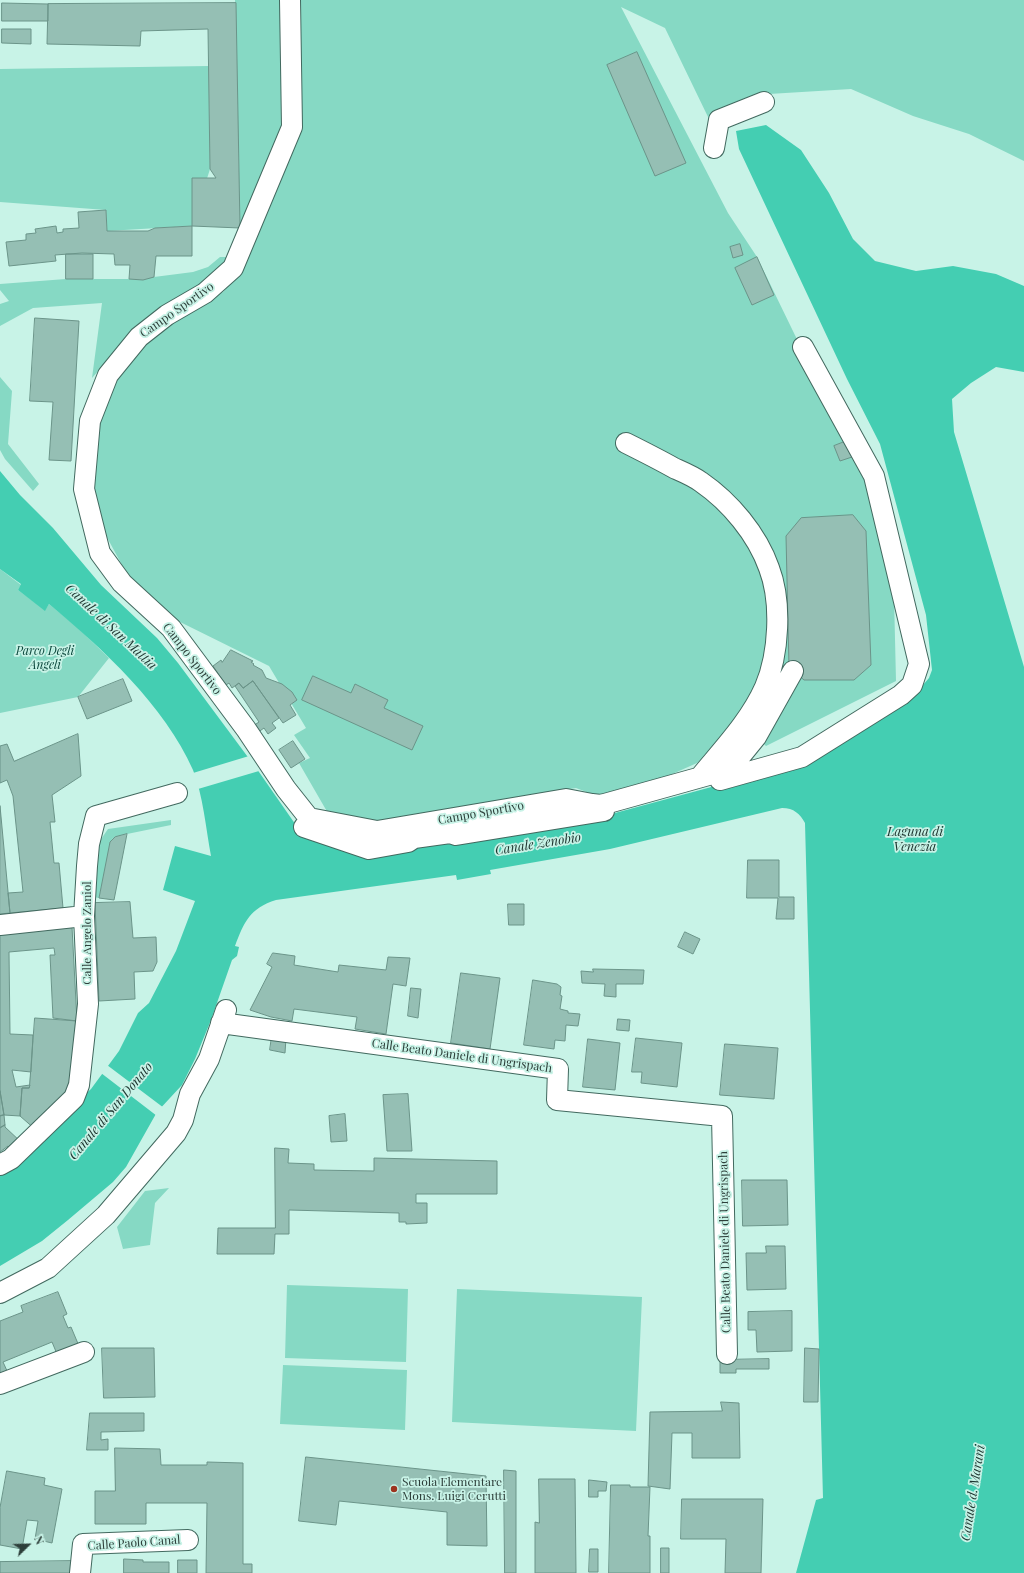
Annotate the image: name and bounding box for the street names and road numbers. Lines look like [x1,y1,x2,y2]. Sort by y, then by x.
street label: Campo Sportivo [137,279,217,341]
street label: Campo Sportivo [160,620,224,698]
street label: Campo Sportivo [437,798,525,828]
street label: Calle Angelo Zaniol [80,881,94,985]
street label: Calle Beato Daniele di Ungrispach [371,1036,553,1076]
street label: Calle Beato Daniele di Ungrispach [716,1151,734,1333]
street label: Calle Paolo Canal [87,1533,181,1553]

